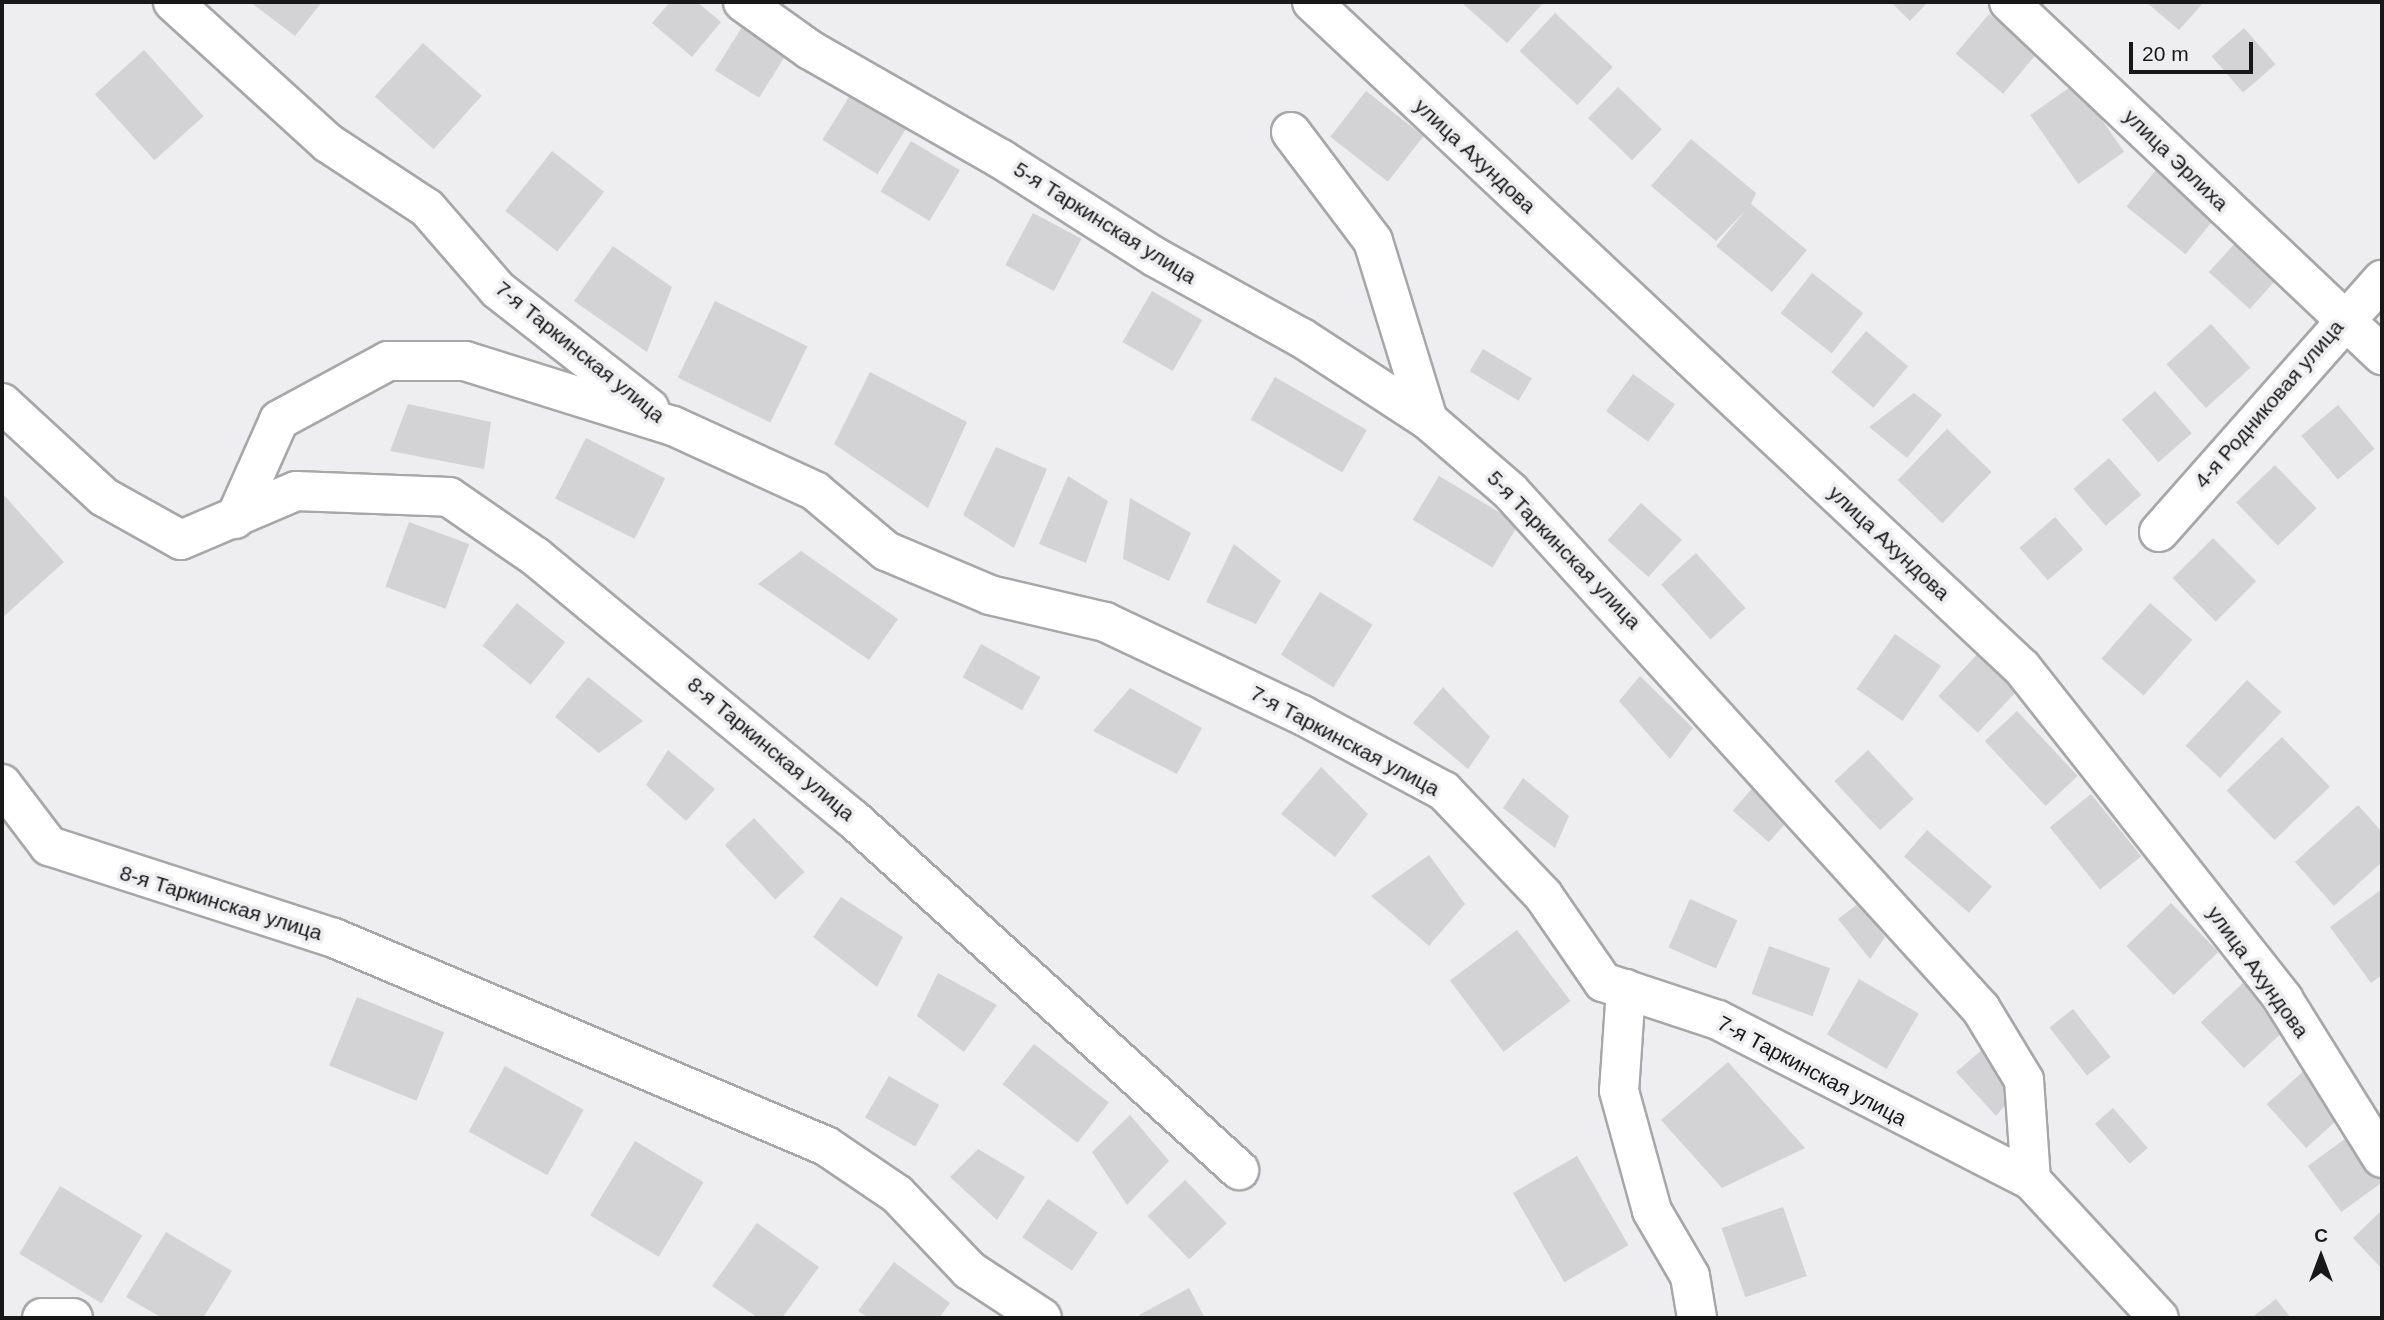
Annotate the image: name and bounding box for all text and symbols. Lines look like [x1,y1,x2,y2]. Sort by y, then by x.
scale bar [2132,28,2256,72]
text: 20 m [2142,42,2189,65]
street label: улица Ахундова [1409,93,1541,219]
street label: улица Эрлиха [2118,104,2234,216]
street label: 5-я Таркинская улица [1009,157,1201,289]
street label: 7-я Таркинская улица [490,276,670,428]
street label: 4-я Родниковая улица [2189,315,2349,493]
street label: 5-я Таркинская улица [1482,466,1646,634]
street label: улица Ахундова [1823,480,1955,606]
street label: 8-я Таркинская улица [682,672,860,826]
street label: 7-я Таркинская улица [1246,680,1444,802]
street label: 8-я Таркинская улица [117,860,325,946]
street label: улица Ахундова [2202,901,2314,1043]
street label: 7-я Таркинская улица [1713,1010,1911,1132]
north arrow [2286,1222,2356,1292]
text: С [2314,1225,2328,1246]

